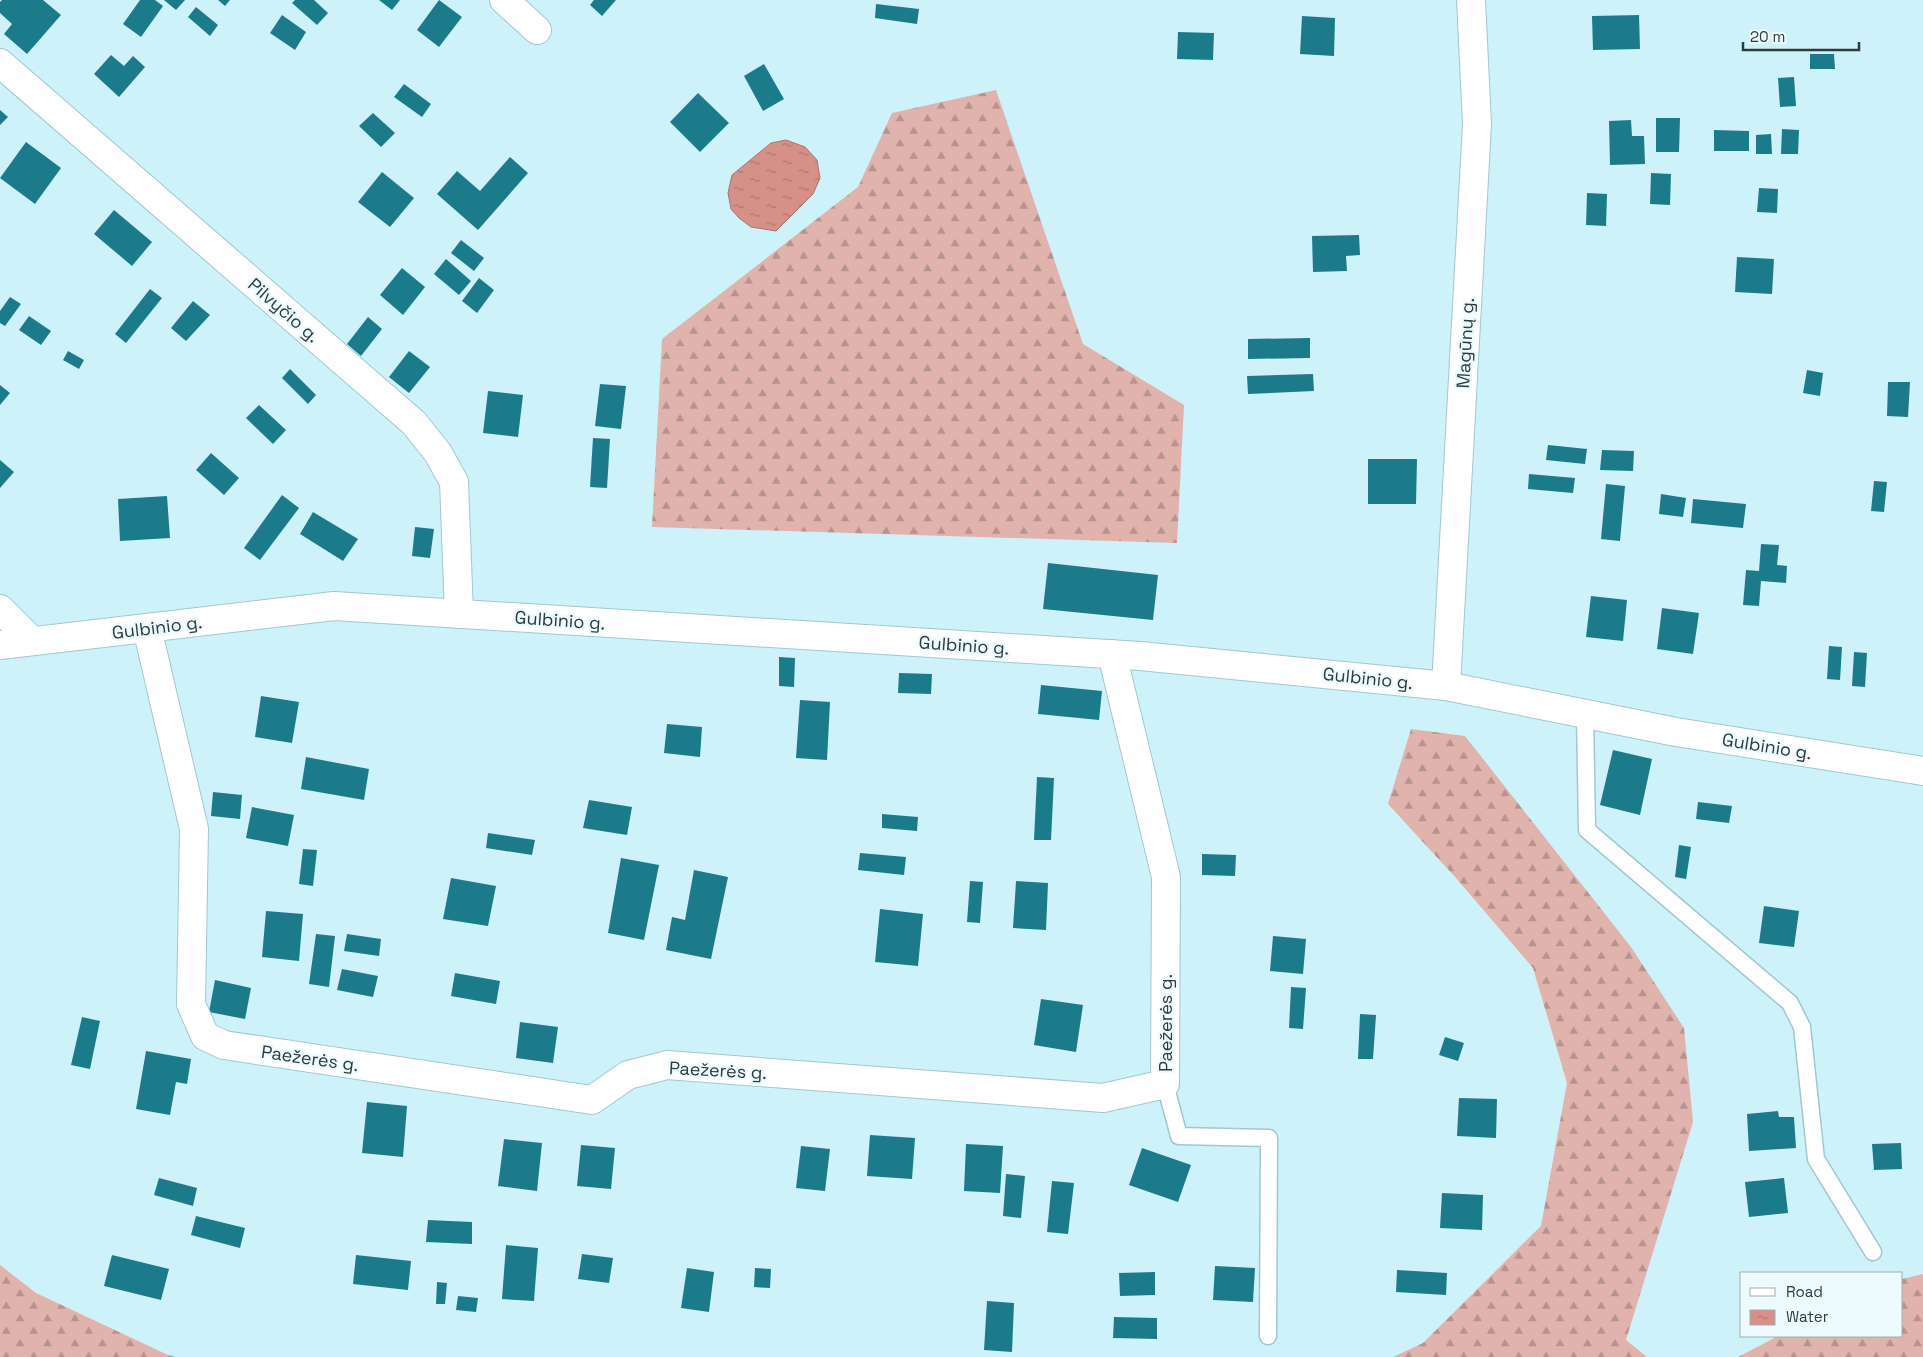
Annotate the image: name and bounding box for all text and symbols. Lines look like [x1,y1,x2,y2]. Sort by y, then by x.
scale bar [1743,20,1859,52]
text: 20 m [1750,27,1785,46]
street label: Pilvyčio g. [243,273,325,347]
street label: Magūnų g. [1451,297,1479,389]
street label: Gulbinio g. [514,605,606,635]
street label: Gulbinio g. [111,610,203,644]
street label: Gulbinio g. [918,630,1010,660]
street label: Gulbinio g. [1322,662,1414,694]
street label: Gulbinio g. [1720,728,1814,764]
street label: Paežerės g. [1154,974,1177,1072]
street label: Paežerės g. [260,1040,360,1076]
street label: Paežerės g. [668,1056,768,1084]
legend [1740,1272,1903,1337]
text: Road [1786,1282,1823,1301]
text: Water [1786,1307,1829,1326]

